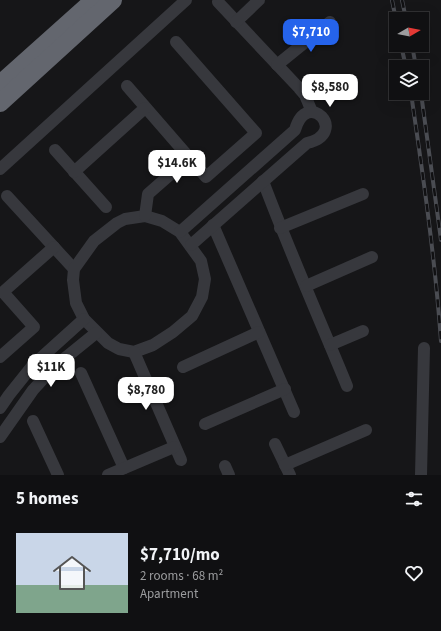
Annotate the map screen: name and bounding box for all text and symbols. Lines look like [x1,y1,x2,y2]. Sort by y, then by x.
north arrow [389,12,429,52]
map controls [389,12,429,100]
pin: $7,710 [278,19,344,53]
text: $7,710 [292,23,330,41]
button: layers [389,60,429,100]
pin: $8,580 [297,74,363,108]
text: $8,580 [311,78,349,96]
pin: $14.6K [144,150,210,184]
text: $14.6K [157,154,197,172]
pin: $11K [27,354,75,388]
text: $11K [37,358,65,376]
pin: $8,780 [113,377,179,411]
text: $8,780 [127,381,165,399]
text: 5 homes [16,487,78,511]
icon: filters [403,488,425,510]
text: $7,710/mo [140,543,220,567]
icon: home [48,549,96,597]
icon: heart [403,562,425,584]
text: 2 rooms · 68 m² [140,567,223,585]
text: Apartment [140,585,198,603]

